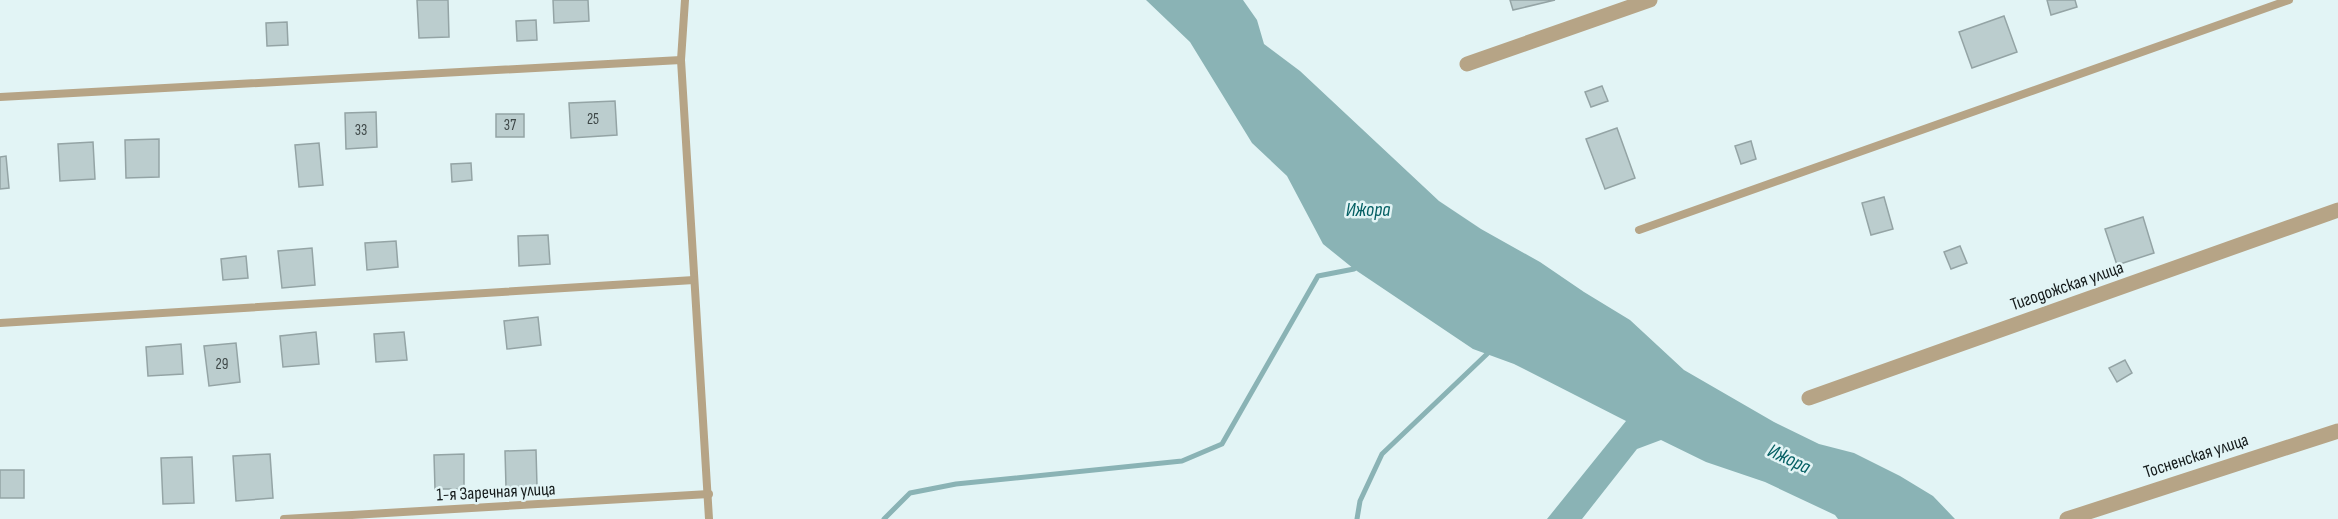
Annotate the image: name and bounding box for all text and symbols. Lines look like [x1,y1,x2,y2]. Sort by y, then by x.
house number: 25 [587,110,599,129]
house number: 37 [504,116,516,135]
house number: 33 [355,121,367,140]
water label: Ижора [1346,198,1390,222]
street label: Тигодожская улица [2008,257,2126,315]
house number: 29 [216,355,228,374]
street label: Тосненская улица [2141,429,2251,483]
water label: Ижора [1764,439,1814,479]
street label: 1-я Заречная улица [436,478,556,506]

